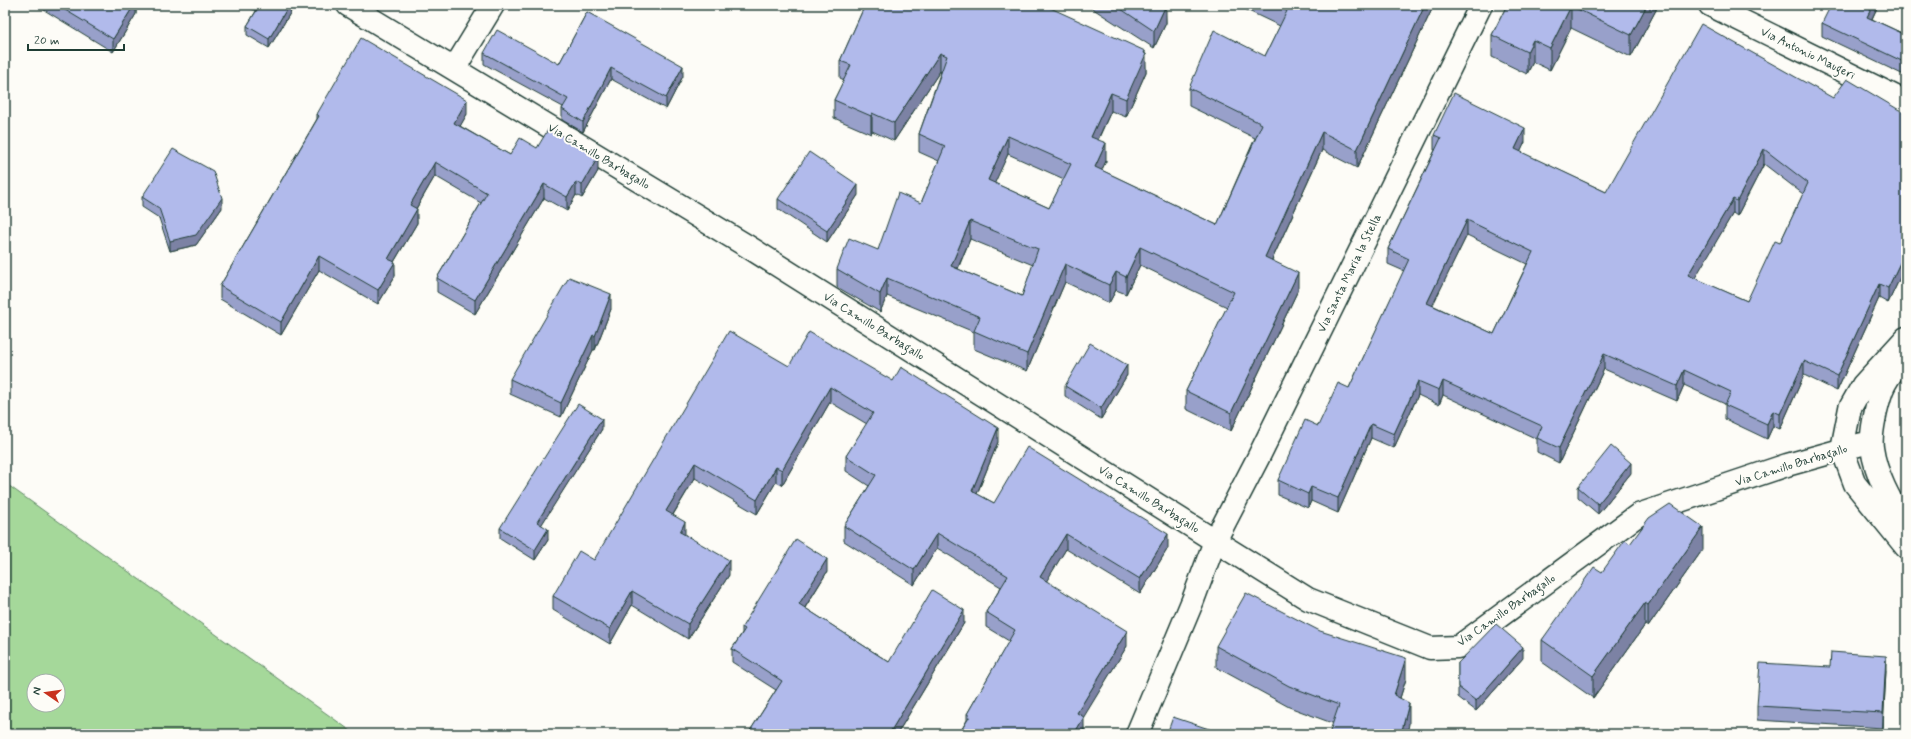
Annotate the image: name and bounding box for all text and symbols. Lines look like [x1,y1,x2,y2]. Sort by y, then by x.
street label: Via Antonio Maugeri [1757,24,1858,85]
scale bar [28,26,124,52]
text: 20 m [34,33,60,49]
street label: Via Camillo Barbagallo [544,120,653,195]
street label: Via Santa Maria la Stella [1314,211,1386,335]
street label: Via Camillo Barbagallo [819,289,927,366]
street label: Via Camillo Barbagallo [1733,441,1850,492]
street label: Via Camillo Barbagallo [1094,462,1202,539]
street label: Via Camillo Barbagallo [1454,571,1560,652]
north arrow [26,673,66,713]
text: N [30,686,45,696]

